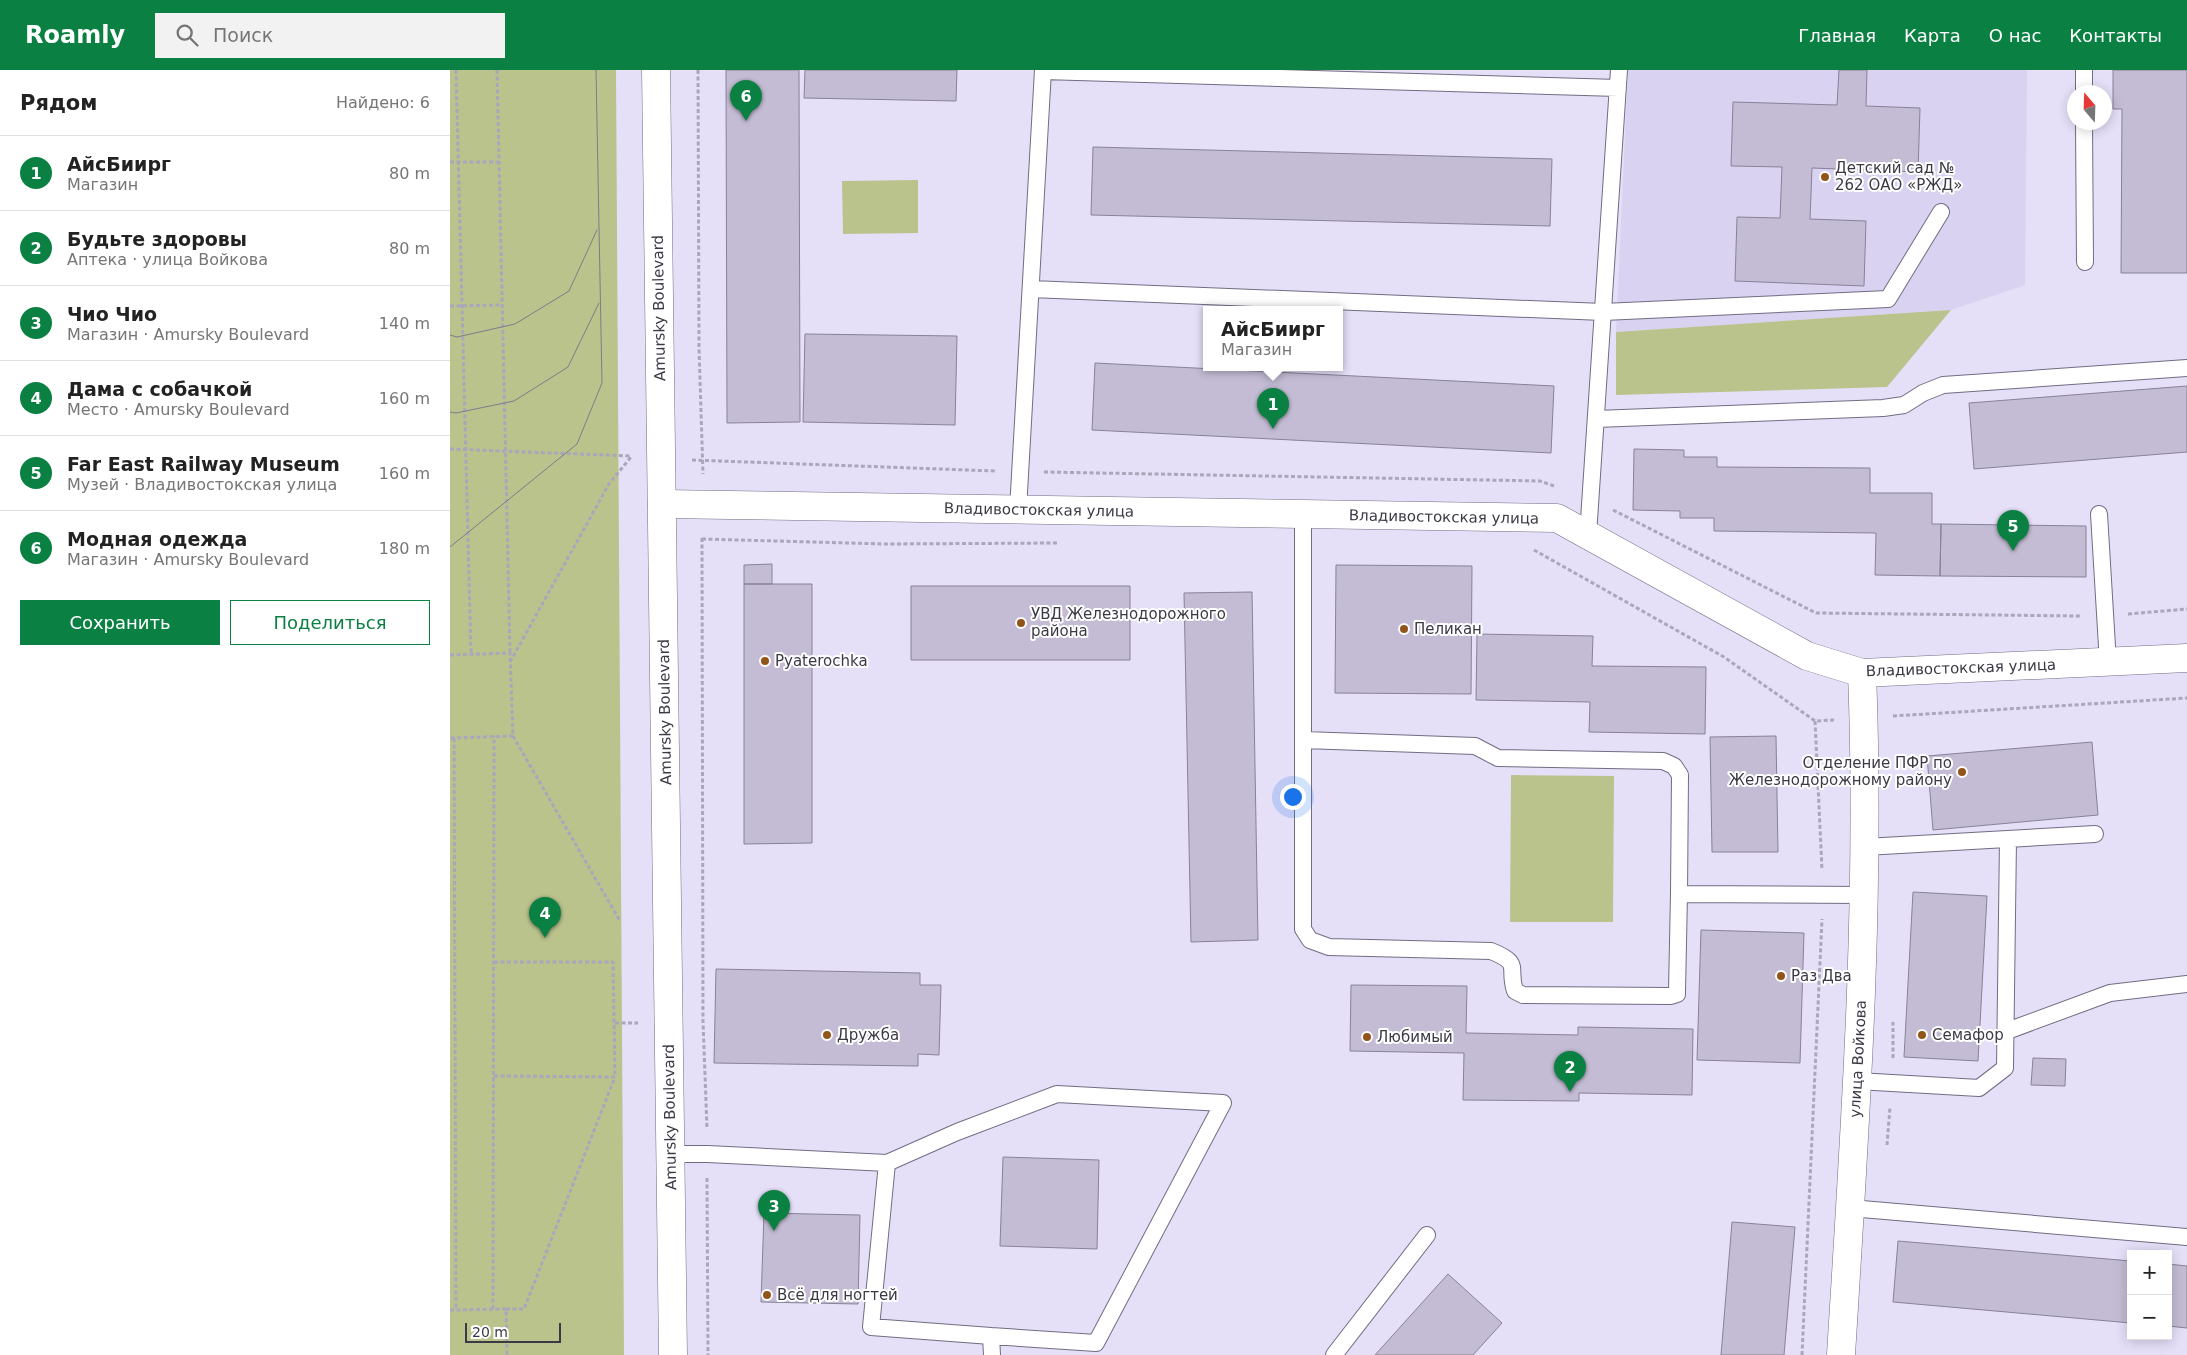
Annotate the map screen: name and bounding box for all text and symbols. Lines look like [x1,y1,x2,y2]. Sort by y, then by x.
search box [155,13,505,58]
text: Roamly [25,21,125,49]
icon: search [173,21,201,49]
text: Поиск [213,24,273,46]
text: Главная [1798,25,1876,46]
text: Карта [1904,25,1961,46]
text: О нас [1989,25,2041,46]
text: Контакты [2069,25,2162,46]
pin: 6 [730,80,762,121]
north arrow [2067,85,2112,130]
text: Рядом [20,91,97,115]
text: Найдено: 6 [336,93,430,112]
text: АйсБиирг [67,153,171,175]
place label: Детский сад № 262 ОАО «РЖД» [1835,159,1962,194]
text: 1 [30,164,42,183]
text: 80 m [389,164,430,183]
marker: Детский сад № 262 ОАО «РЖД» [1819,171,1831,183]
text: Магазин [67,175,138,194]
text: Будьте здоровы [67,228,247,250]
street label: Amursky Boulevard [649,235,669,381]
text: 2 [30,239,42,258]
text: 80 m [389,239,430,258]
text: Аптека · улица Войкова [67,250,268,269]
text: Чио Чио [67,303,157,325]
popup [1203,306,1343,371]
text: 3 [30,314,42,333]
text: 140 m [379,314,430,333]
text: АйсБиирг [1221,318,1325,340]
text: Магазин · Amursky Boulevard [67,325,309,344]
text: Магазин [1221,340,1292,359]
text: Дама с собачкой [67,378,252,400]
pin: 1 [1257,388,1289,429]
text: 4 [30,389,42,408]
text: 160 m [379,389,430,408]
text: Место · Amursky Boulevard [67,400,290,419]
text: Far East Railway Museum [67,453,340,475]
text: 5 [30,464,42,483]
text: 160 m [379,464,430,483]
text: Музей · Владивостокская улица [67,475,337,494]
street label: Владивостокская улица [944,499,1134,521]
street label: Владивостокская улица [1349,506,1539,528]
pin: 5 [1997,510,2029,551]
text: Модная одежда [67,528,247,550]
text: 6 [30,539,42,558]
text: 180 m [379,539,430,558]
text: Магазин · Amursky Boulevard [67,550,309,569]
button: Сохранить [20,600,220,645]
button: Поделиться [230,600,430,645]
place label: УВД Железнодорожного района [1031,605,1226,640]
marker: УВД Железнодорожного района [1015,617,1027,629]
place label: Пеликан [1414,620,1482,638]
marker: Пеликан [1398,623,1410,635]
street label: Amursky Boulevard [655,639,675,785]
place label: Pyaterochka [775,652,868,670]
marker: Pyaterochka [759,655,771,667]
street label: Владивостокская улица [1866,656,2056,680]
place label: Отделение ПФР по Железнодорожному району [1729,754,1952,789]
marker: Отделение ПФР по Железнодорожному району [1956,766,1968,778]
your location [1280,784,1306,810]
pin: 4 [529,897,561,938]
place label: Раз Два [1791,967,1852,985]
marker: Раз Два [1775,970,1787,982]
street label: улица Войкова [1846,1000,1870,1118]
place label: Дружба [837,1026,899,1044]
place label: Семафор [1932,1026,2004,1044]
place label: Любимый [1377,1028,1453,1046]
marker: Дружба [821,1029,833,1041]
marker: Семафор [1916,1029,1928,1041]
marker: Любимый [1361,1031,1373,1043]
street label: Amursky Boulevard [660,1044,680,1190]
pin: 2 [1554,1051,1586,1092]
pin: 3 [758,1190,790,1231]
map controls [2127,1250,2172,1340]
button: + [2127,1250,2172,1295]
place label: Всё для ногтей [777,1286,898,1304]
marker: Всё для ногтей [761,1289,773,1301]
button: − [2127,1295,2172,1340]
scale bar [465,1320,561,1343]
text: 20 m [472,1324,508,1340]

